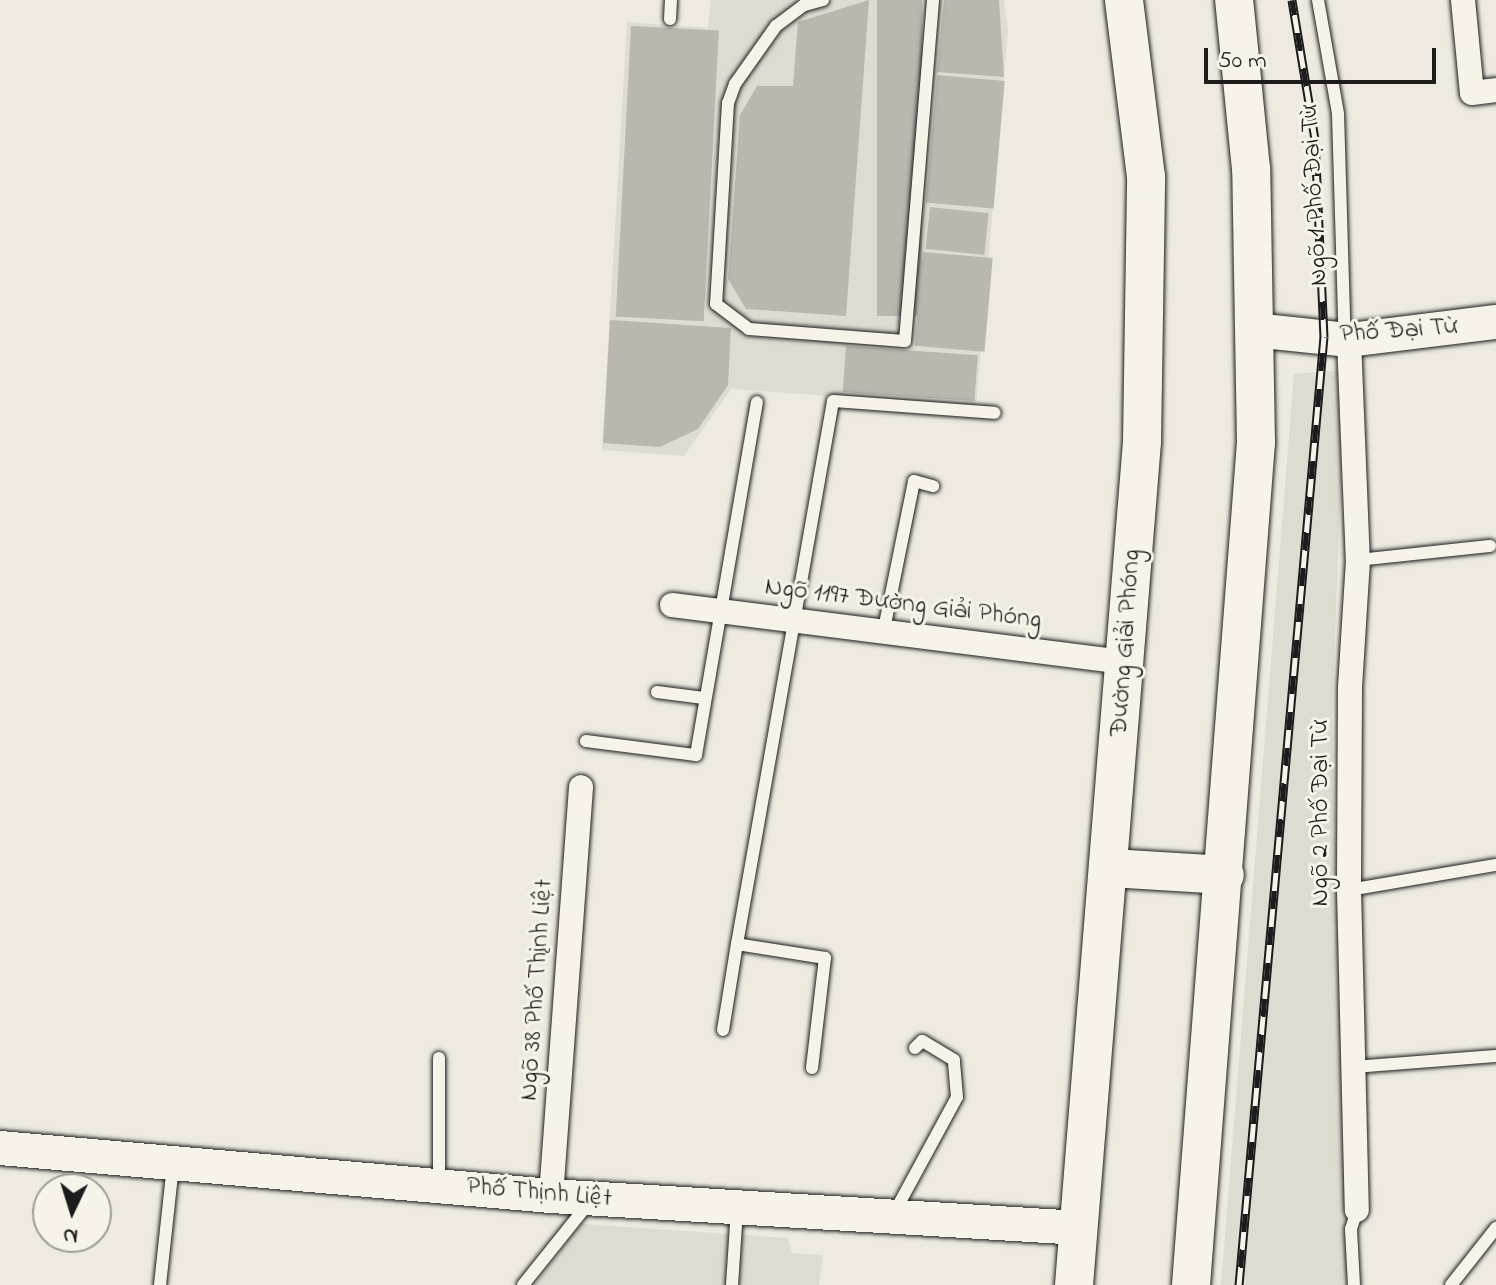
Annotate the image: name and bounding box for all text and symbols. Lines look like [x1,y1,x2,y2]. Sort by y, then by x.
scale bar [1208,32,1440,82]
text: 50 m [1218,44,1267,79]
street label: Ngõ 1 Phố Đại Từ [1296,103,1336,287]
street label: Phố Đại Từ [1339,312,1459,352]
street label: Đường Giải Phóng [1105,548,1149,738]
street label: Ngõ 1197 Đường Giải Phóng [763,573,1043,637]
street label: Ngõ 2 Phố Đại Từ [1306,720,1338,906]
street label: Ngõ 38 Phố Thįnh Liệt [515,878,561,1102]
street label: Phố Thịnh Liệt [465,1172,613,1216]
north arrow [32,1173,112,1253]
text: N [62,1218,79,1251]

